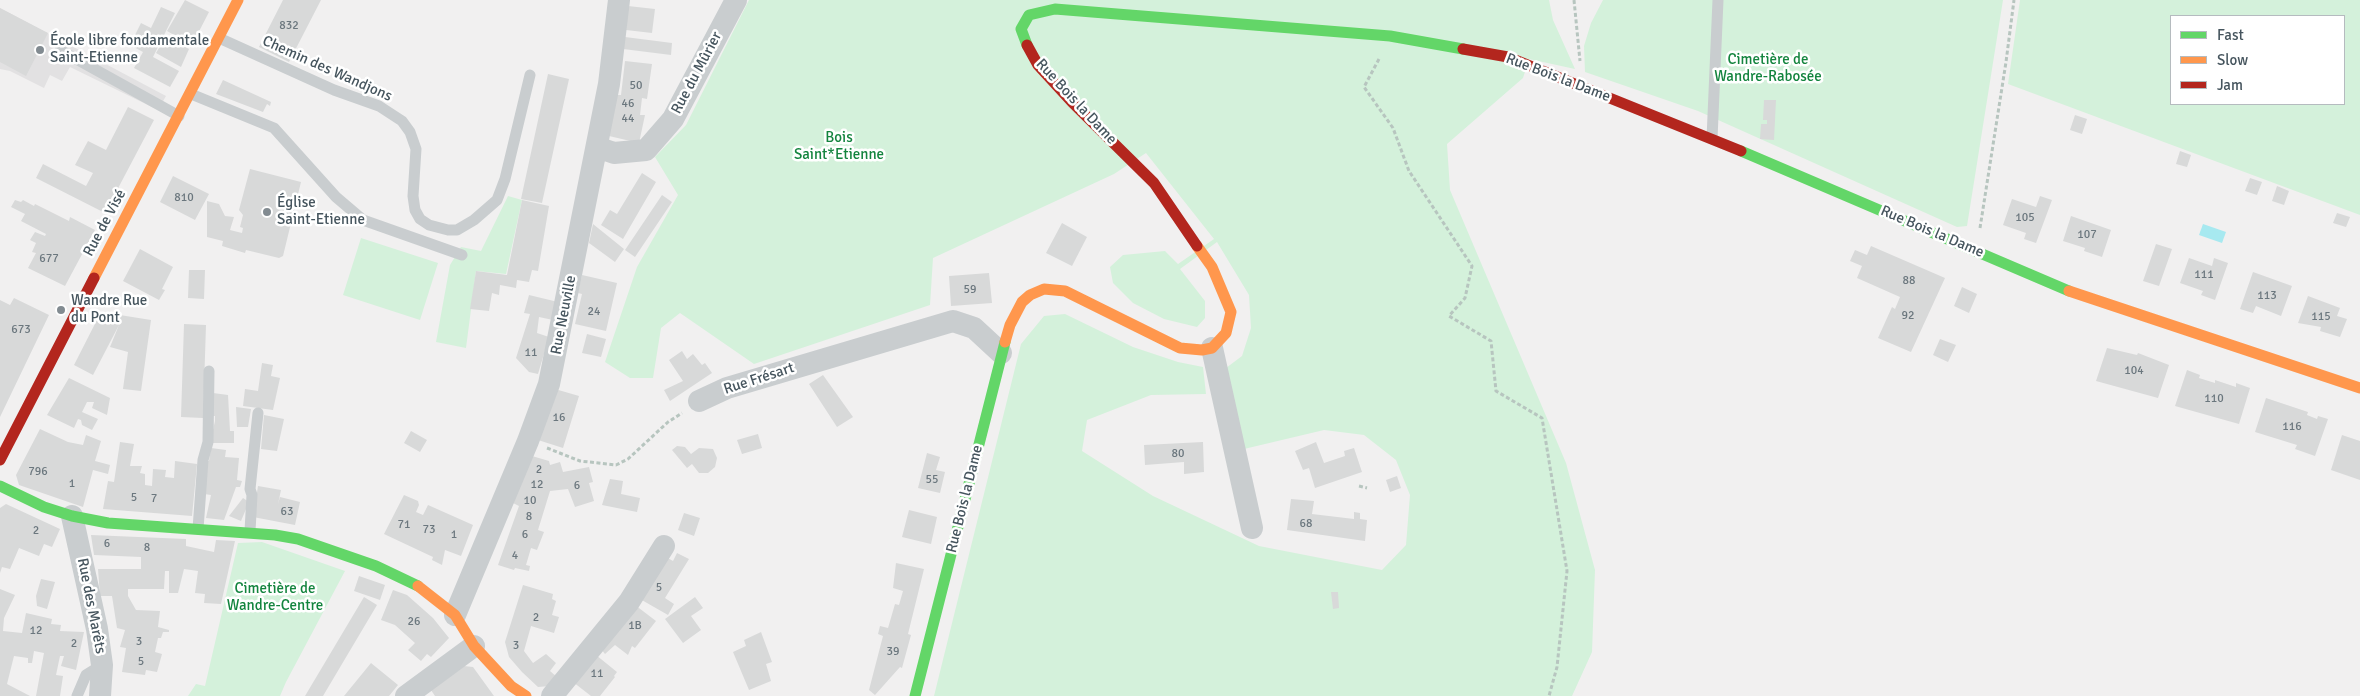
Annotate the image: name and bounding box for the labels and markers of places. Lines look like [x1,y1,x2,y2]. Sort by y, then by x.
place label: École libre fondamentale Saint-Etienne [50,32,209,67]
marker: École libre fondamentale Saint-Etienne [34,44,46,56]
place label: Église Saint-Etienne [277,194,365,229]
marker: Église Saint-Etienne [261,206,273,218]
place label: Wandre Rue du Pont [71,292,147,327]
marker: Wandre Rue du Pont [55,304,67,316]

